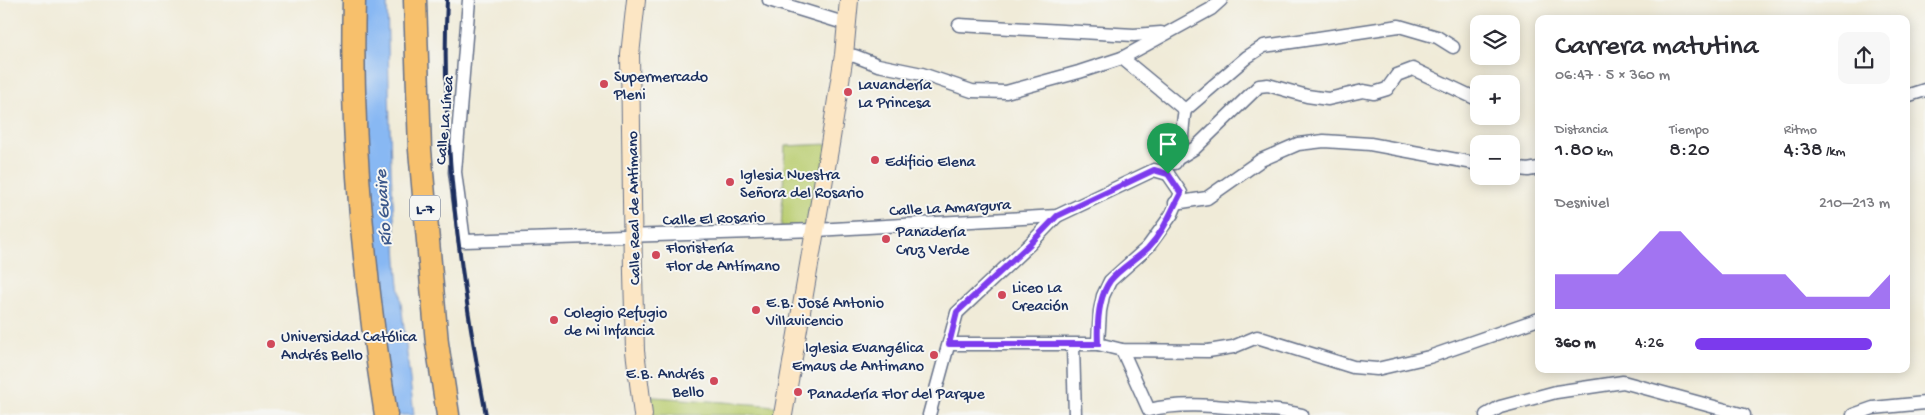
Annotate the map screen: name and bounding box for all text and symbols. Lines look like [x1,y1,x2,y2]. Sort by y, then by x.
map controls [1470,15,1520,185]
button: layers [1470,15,1520,65]
text: Carrera matutina [1555,31,1758,64]
button: share [1838,32,1890,84]
text: 06:47 · 5 × 360 m [1555,67,1670,86]
place label: Supermercado Pleni [613,69,708,106]
street label: Calle La Línea [433,74,460,166]
button: + [1470,75,1520,125]
place label: Lavandería La Princesa [858,77,933,114]
marker: Supermercado Pleni [598,78,610,90]
marker: Lavandería La Princesa [842,86,854,98]
text: Distancia [1555,122,1608,139]
text: Tiempo [1669,122,1709,139]
text: Ritmo [1784,122,1817,139]
pin [1147,123,1189,174]
icon: arrive [1154,130,1182,158]
street label: Calle Real de Antímano [625,131,646,285]
button: − [1470,135,1520,185]
text: 1.80 [1555,139,1594,164]
text: 8:20 [1669,139,1710,164]
text: 4:38 [1784,139,1823,164]
text: km [1594,144,1613,161]
text: /km [1823,144,1845,161]
marker: Edificio Elena [869,154,881,166]
place label: Edificio Elena [885,154,977,173]
place label: Iglesia Nuestra Señora del Rosario [740,167,864,204]
water label: Río Guaire [371,168,398,247]
marker: Iglesia Nuestra Señora del Rosario [724,176,736,188]
text: Desnivel [1555,195,1609,214]
text: 210–213 m [1819,195,1890,214]
road number: L-7 [410,196,440,220]
street label: Calle La Amargura [889,197,1013,222]
street label: Calle El Rosario [662,209,766,232]
place label: Panadería Cruz Verde [895,224,970,261]
marker: Panadería Cruz Verde [880,233,892,245]
place label: Floristería Flor de Antímano [665,240,780,277]
marker: Floristería Flor de Antímano [650,249,662,261]
place label: Liceo La Creación [1012,280,1069,317]
marker: Liceo La Creación [996,289,1008,301]
place label: E.B. José Antonio Villavicencio [765,295,884,332]
marker: E.B. José Antonio Villavicencio [750,304,762,316]
place label: Colegio Refugio de Mi Infancia [564,305,667,342]
marker: Colegio Refugio de Mi Infancia [548,314,560,326]
place label: Universidad Católica Andrés Bello [281,329,418,366]
text: 360 m [1555,335,1596,354]
text: 4:26 [1635,335,1664,354]
marker: Universidad Católica Andrés Bello [265,338,277,350]
place label: Iglesia Evangélica Emaus de Antimano [792,340,925,377]
marker: Iglesia Evangélica Emaus de Antimano [928,349,940,361]
place label: E.B. Andrés Bello [626,366,705,403]
marker: E.B. Andrés Bello [708,375,720,387]
marker: Panadería Flor del Parque [792,386,804,398]
place label: Panadería Flor del Parque [807,386,986,405]

